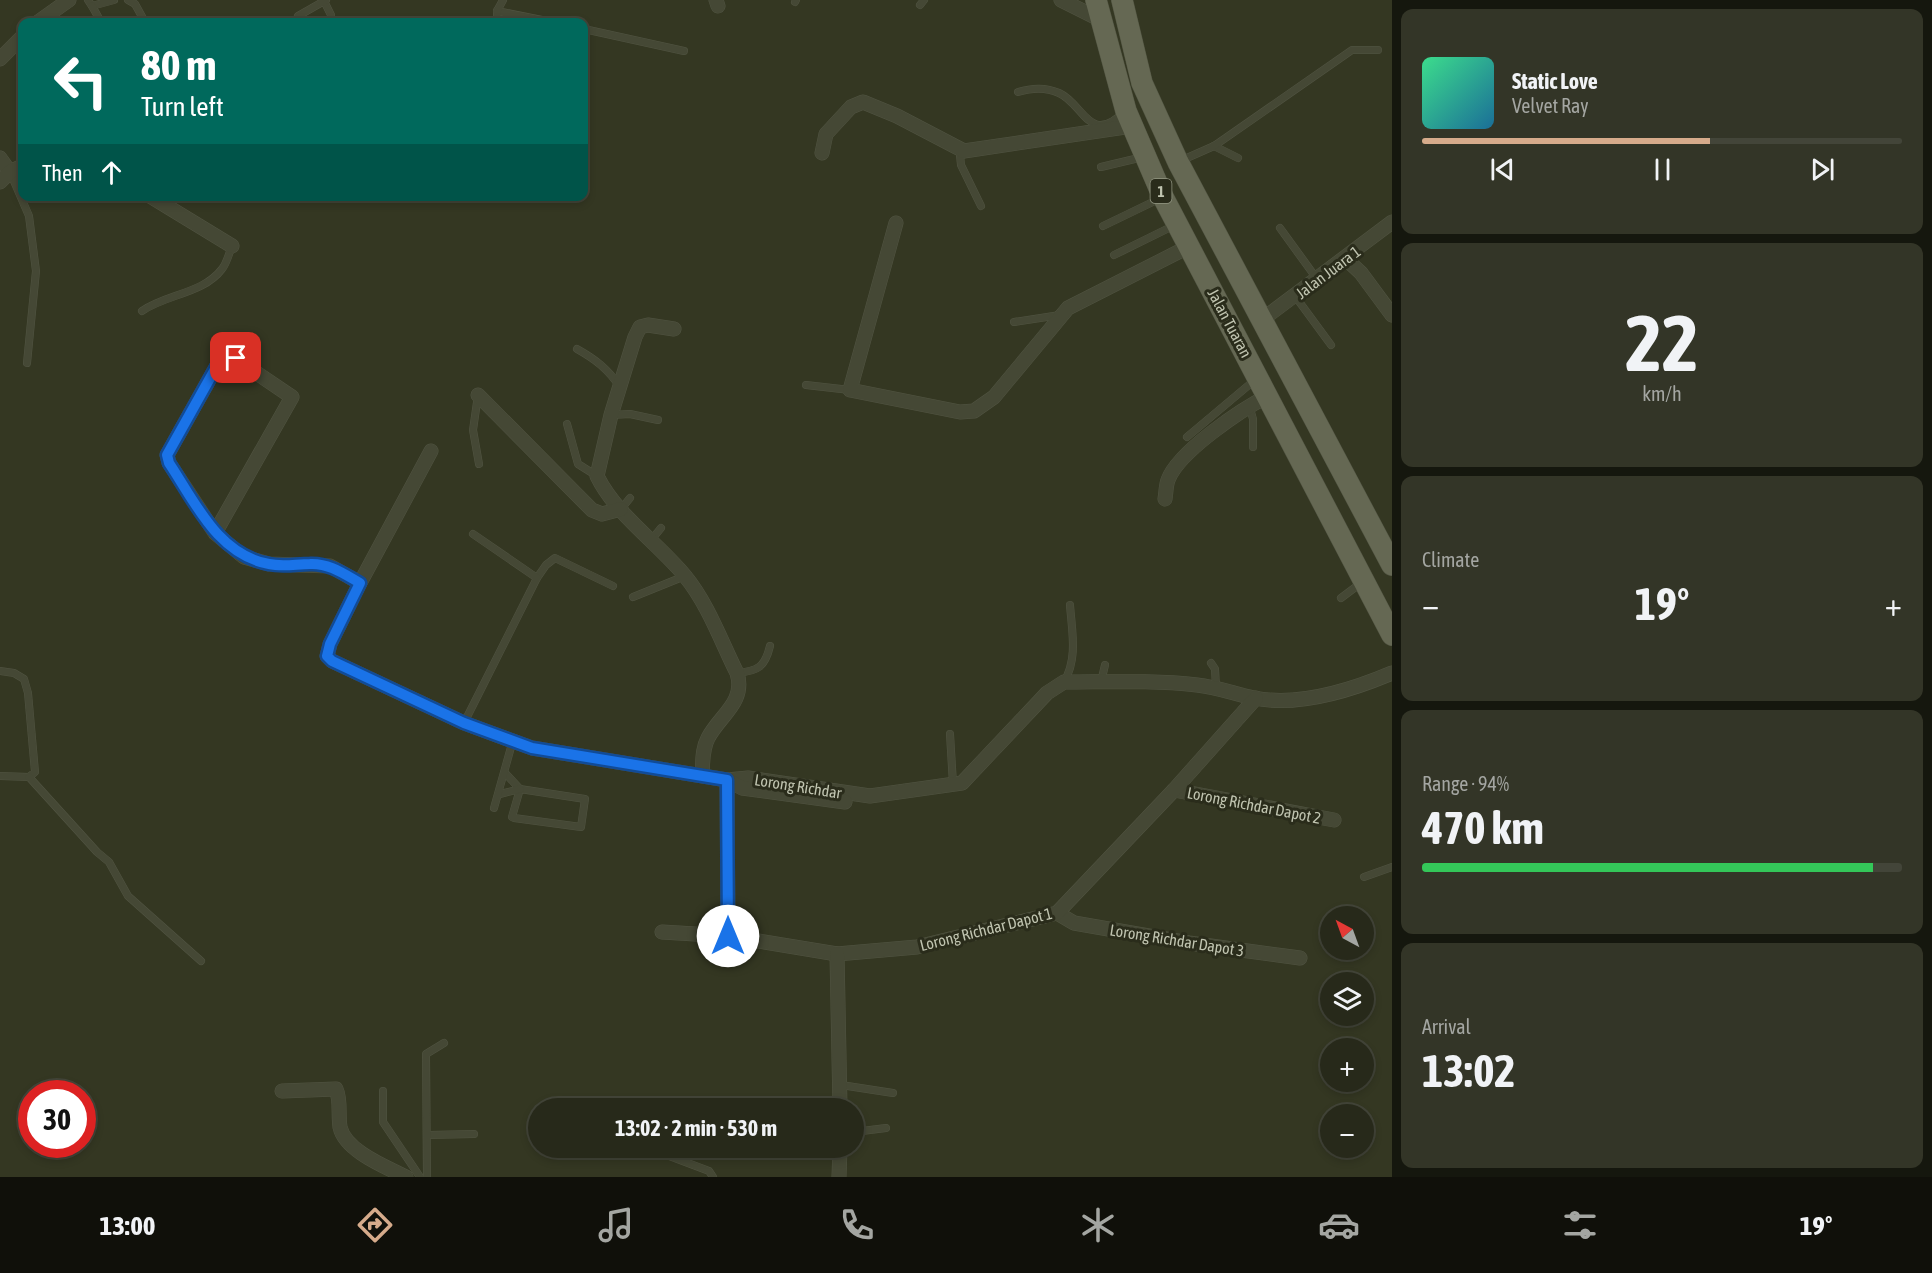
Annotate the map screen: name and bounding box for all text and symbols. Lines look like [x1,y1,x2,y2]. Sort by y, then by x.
text: 80 m [141,41,216,89]
icon: left [42,42,120,120]
text: Static Love [1512,68,1598,94]
text: Turn left [141,91,224,122]
text: Velvet Ray [1512,94,1589,117]
icon: previous [1486,153,1519,186]
icon: pause [1646,153,1679,186]
icon: next [1806,153,1839,186]
icon: ahead [95,156,128,189]
text: Then [42,160,83,186]
road number: 1 [1150,179,1172,203]
street label: Jalan Juara 1 [1292,242,1364,302]
street label: Jalan Tuaran [1204,286,1256,360]
text: 22 [1625,298,1699,388]
pin [210,332,261,383]
icon: arrive [219,341,252,374]
text: km/h [1642,382,1682,405]
text: Climate [1422,548,1479,571]
text: 19° [1635,578,1689,630]
text: − [1422,585,1439,623]
text: + [1885,585,1902,623]
street label: Lorong Richdar [753,770,843,803]
text: Range · 94% [1422,772,1509,795]
street label: Lorong Richdar Dapot 2 [1185,783,1322,828]
text: 470 km [1422,802,1544,854]
position arrow [696,904,760,968]
street label: Lorong Richdar Dapot 1 [918,904,1054,955]
north arrow [1320,906,1374,960]
map controls [1320,906,1374,1158]
street label: Lorong Richdar Dapot 3 [1108,920,1246,961]
button: layers [1320,972,1374,1026]
text: Arrival [1422,1015,1471,1038]
button: + [1320,1038,1374,1092]
text: 13:02 [1422,1045,1516,1097]
speed limit sign: 30 [18,1080,96,1158]
button: − [1320,1104,1374,1158]
text: 13:02 · 2 min · 530 m [615,1115,777,1141]
icon: directions [354,1204,396,1246]
icon: music [595,1204,637,1246]
icon: phone [836,1204,878,1246]
icon: climate [1077,1204,1119,1246]
icon: car [1318,1204,1360,1246]
icon: filters [1559,1204,1601,1246]
text: 13:00 [99,1210,156,1241]
text: 19° [1800,1210,1833,1241]

